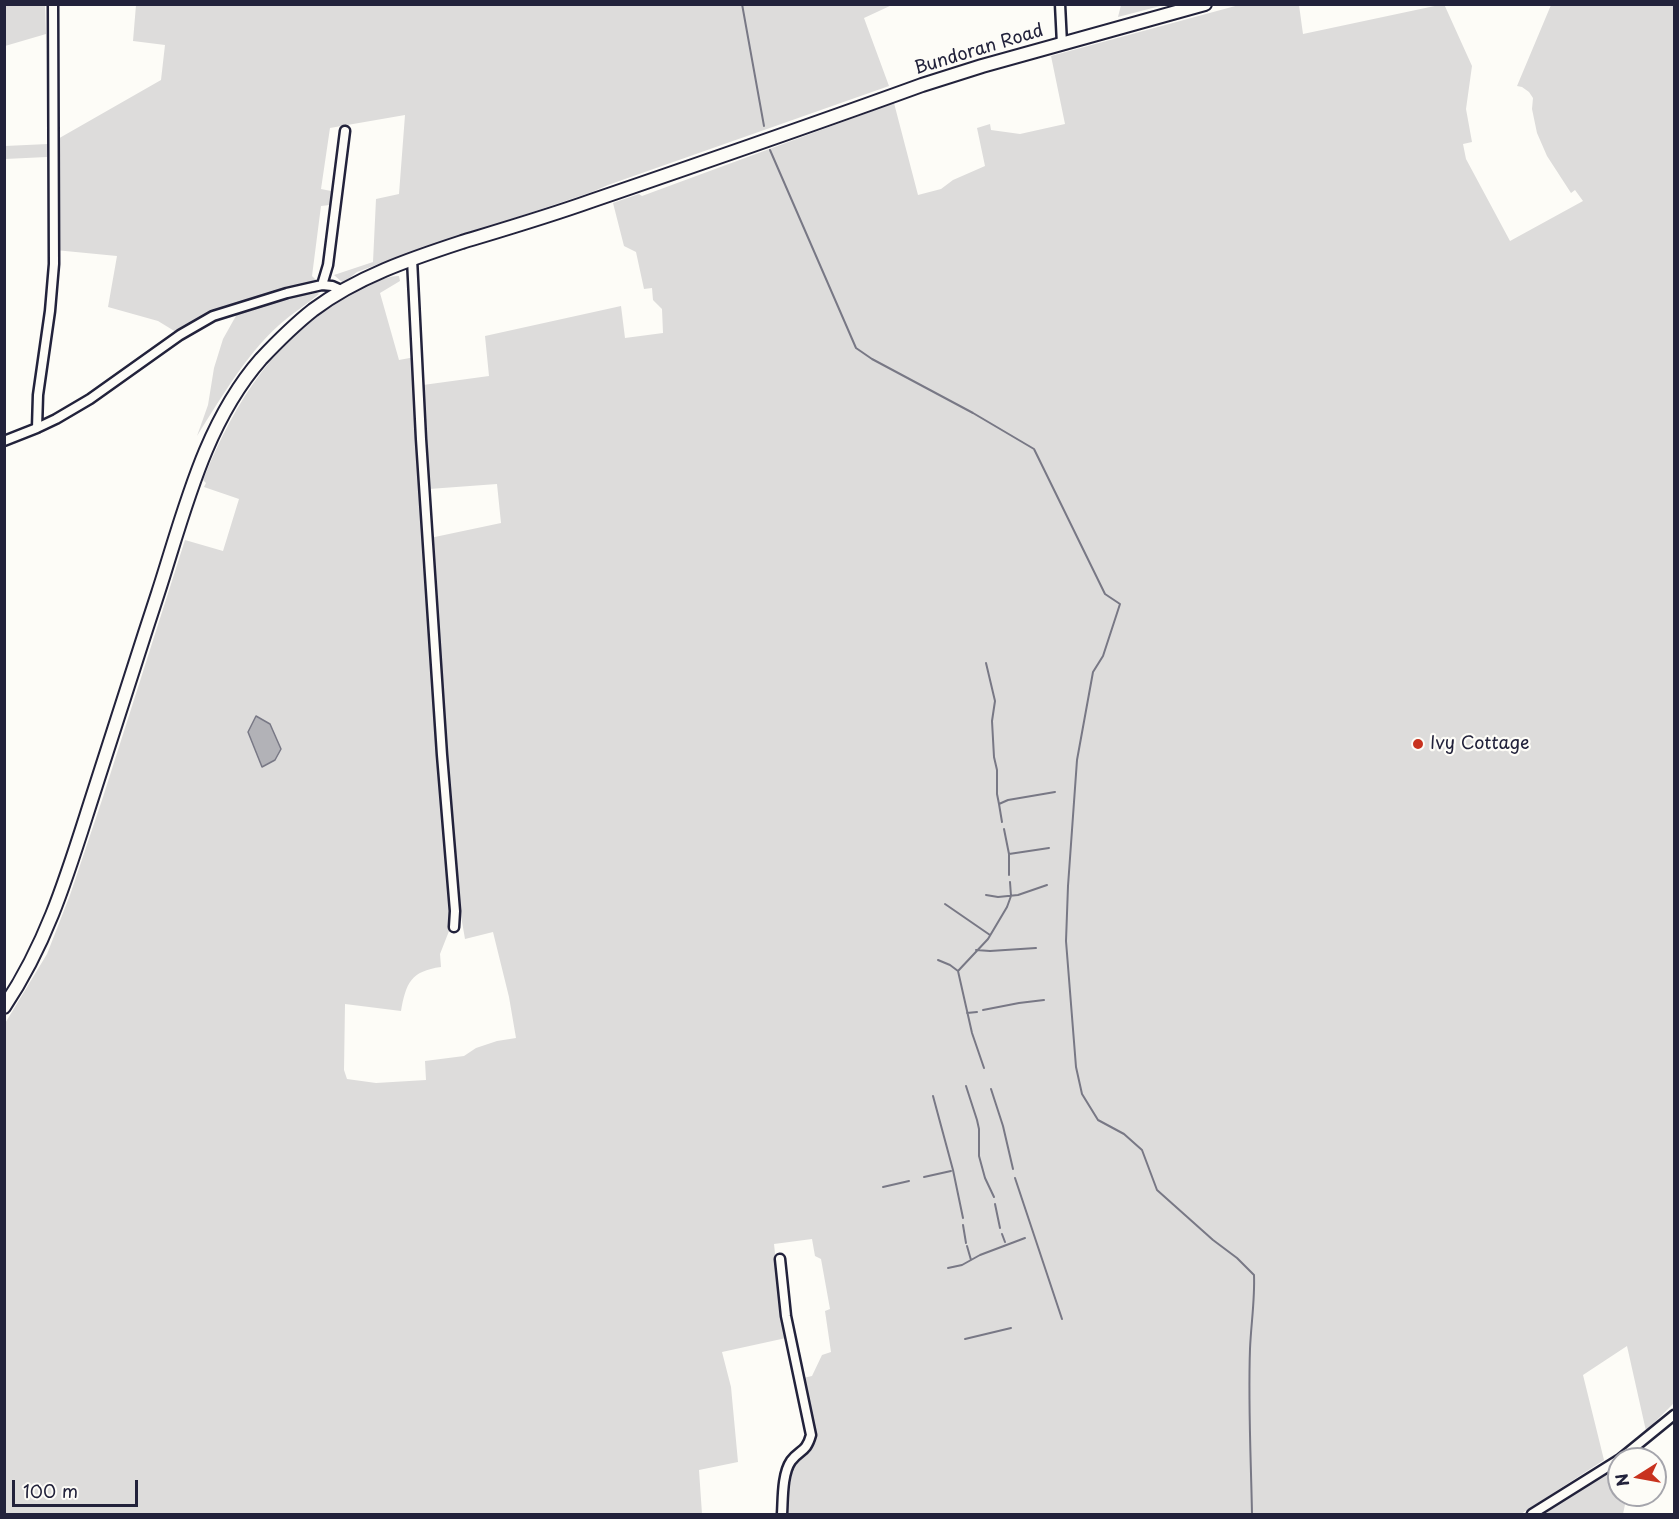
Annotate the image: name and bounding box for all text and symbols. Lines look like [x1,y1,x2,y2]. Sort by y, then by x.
street label: Bundoran Road [912,20,1046,80]
place label: Ivy Cottage [1430,733,1530,755]
marker: Ivy Cottage [1411,737,1425,751]
north arrow [1607,1447,1667,1507]
scale bar [15,1468,141,1506]
text: N [1608,1472,1634,1489]
text: 100 m [23,1477,78,1504]

